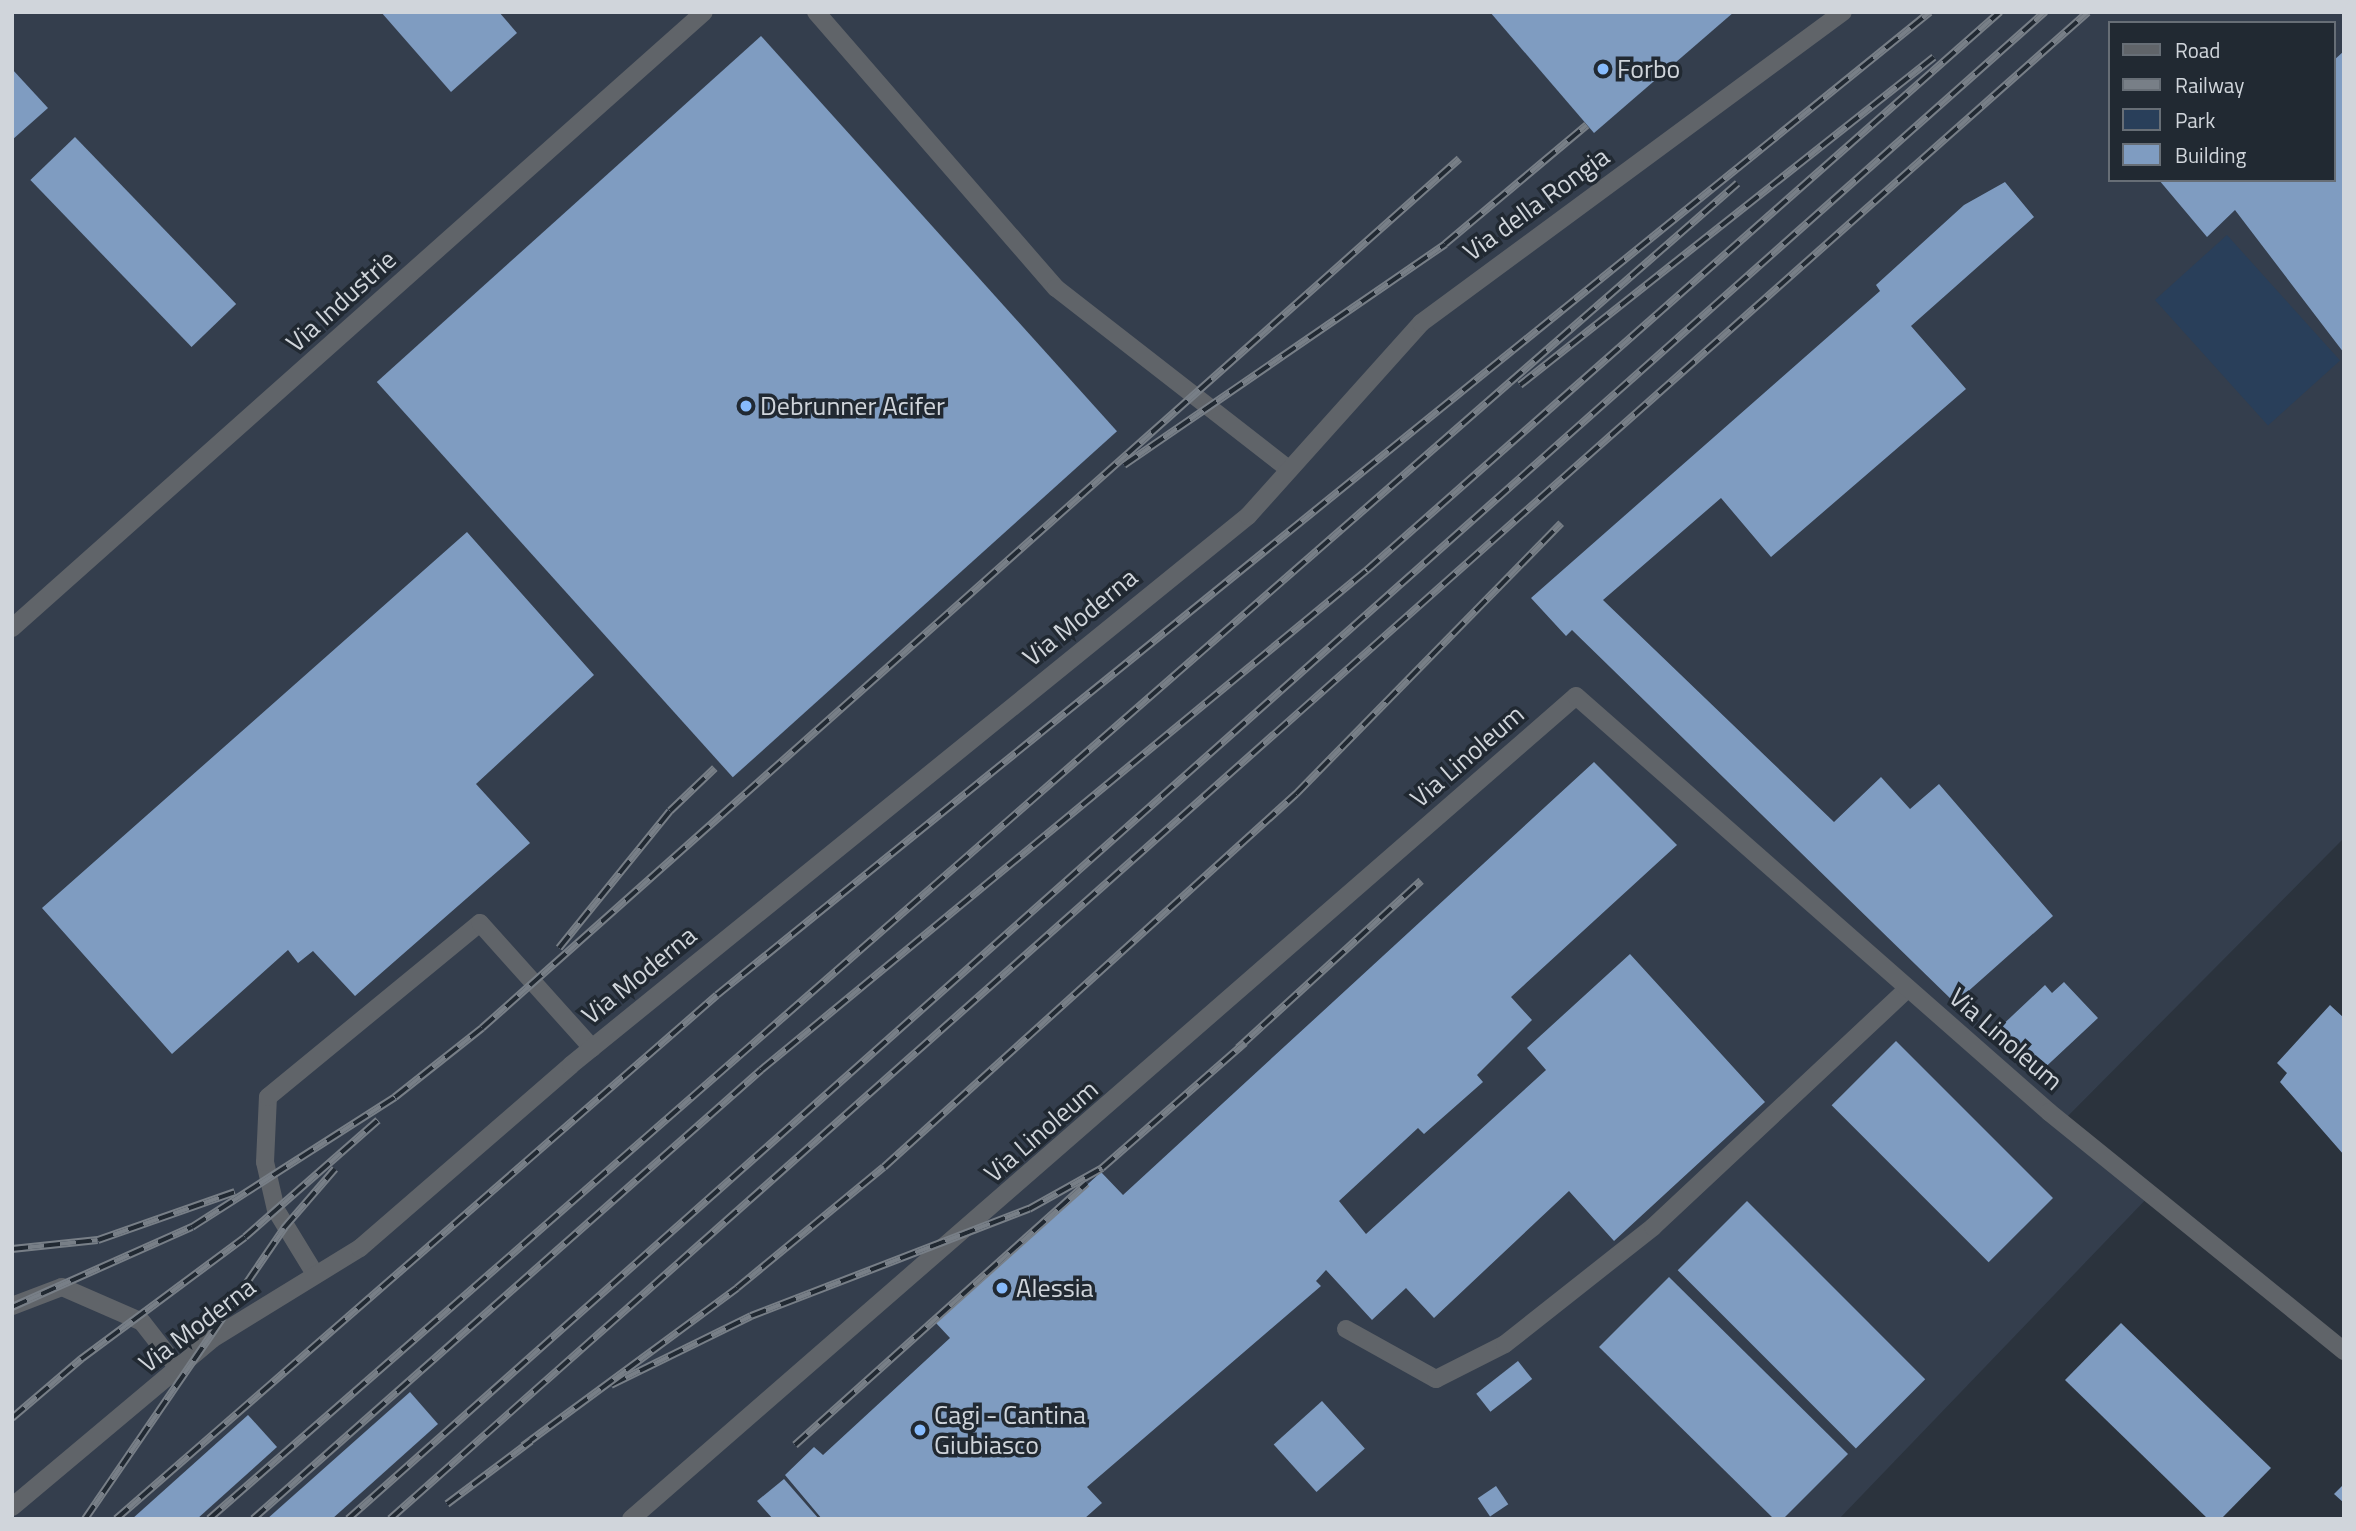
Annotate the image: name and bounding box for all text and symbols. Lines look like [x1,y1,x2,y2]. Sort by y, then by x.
legend [2108,21,2335,182]
text: Road [2175,34,2220,66]
place label: Forbo [1617,53,1680,85]
marker: Forbo [1595,61,1611,77]
text: Railway [2175,69,2244,101]
text: Park [2175,104,2215,136]
text: Building [2175,139,2246,171]
street label: Via della Rongia [1457,141,1615,267]
street label: Via Industrie [280,244,402,358]
place label: Debrunner Acifer [760,390,945,422]
marker: Debrunner Acifer [738,398,754,414]
street label: Via Moderna [1017,561,1143,673]
street label: Via Linoleum [1404,698,1530,814]
street label: Via Moderna [576,919,702,1031]
street label: Via Linoleum [1943,981,2069,1097]
street label: Via Linoleum [978,1073,1104,1189]
street label: Via Moderna [133,1271,261,1379]
place label: Alessia [1016,1272,1094,1304]
marker: Alessia [994,1280,1010,1296]
place label: Cagi - Cantina Giubiasco [934,1399,1086,1460]
marker: Cagi - Cantina Giubiasco [912,1422,928,1438]

